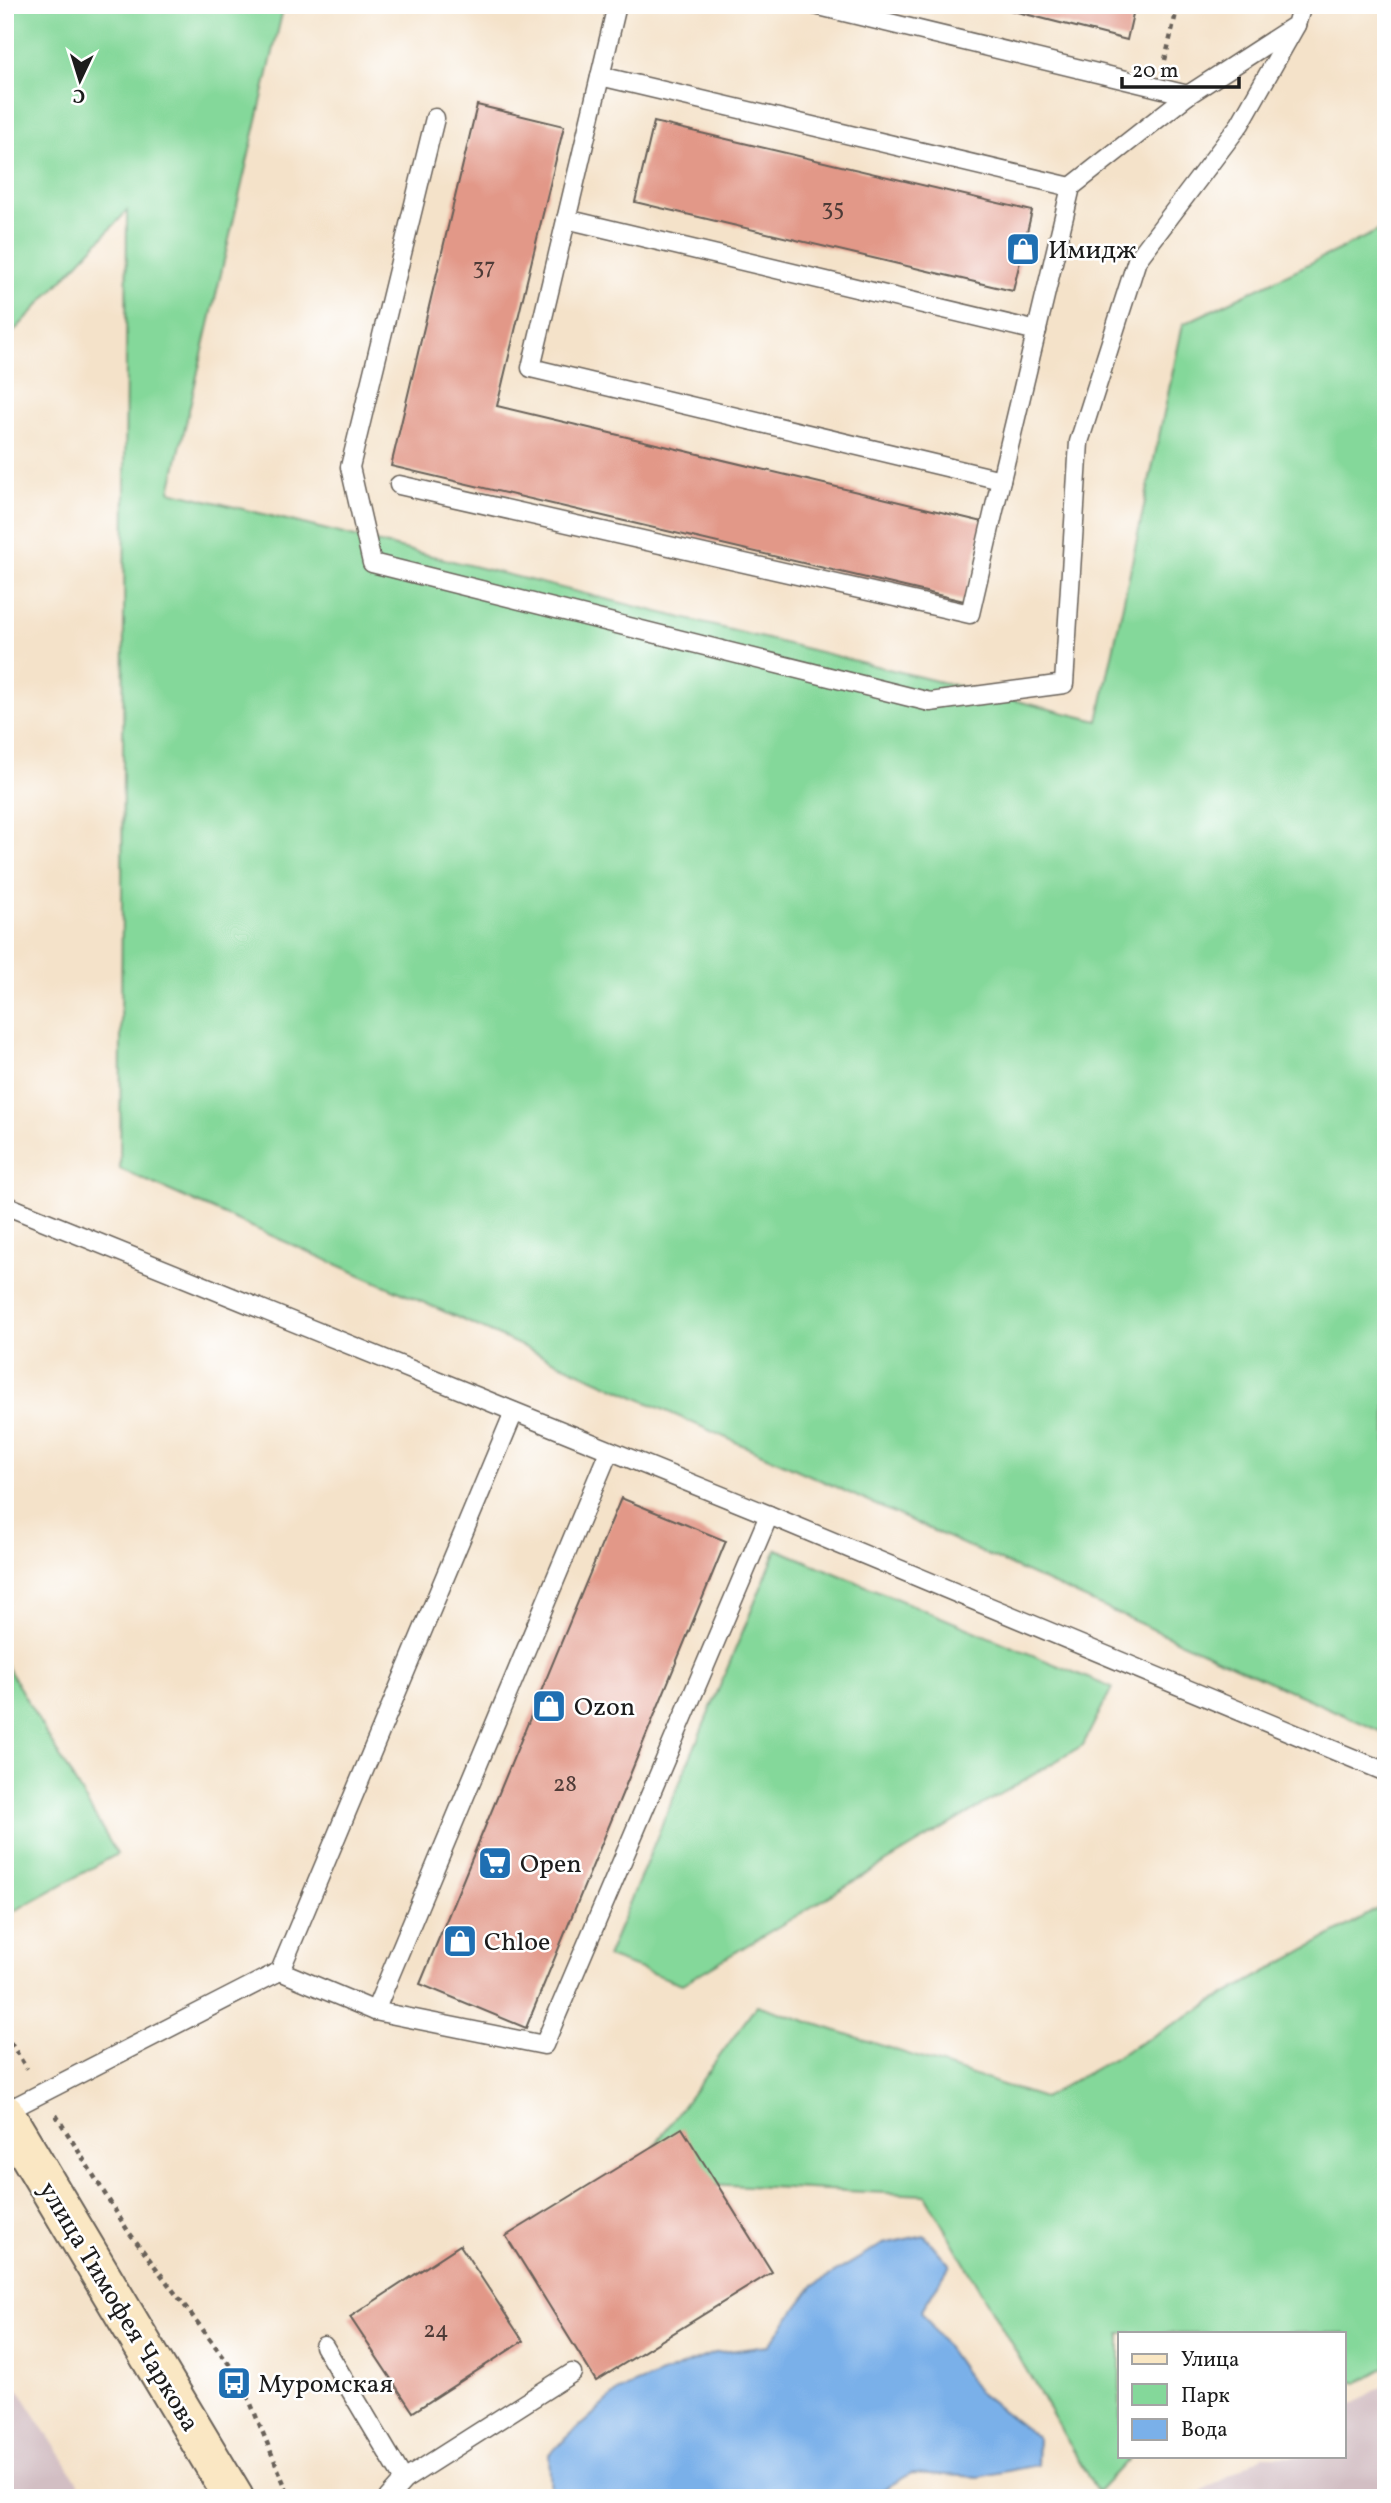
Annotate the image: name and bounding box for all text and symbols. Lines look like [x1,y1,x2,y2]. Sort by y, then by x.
north arrow [46,46,116,116]
scale bar [1122,46,1239,90]
text: 20 m [1132,57,1178,86]
text: С [72,82,86,108]
house number: 35 [822,193,844,225]
shop icon: Имидж [1004,230,1042,268]
place label: Имидж [1048,233,1137,269]
house number: 37 [473,252,495,284]
shop icon: Ozon [530,1687,568,1725]
place label: Ozon [574,1690,635,1726]
house number: 28 [553,1769,577,1801]
supermarket icon: Open [476,1844,514,1882]
place label: Open [520,1847,582,1883]
shop icon: Chloe [441,1922,479,1960]
place label: Chloe [484,1925,550,1961]
street label: улица Тимофея Чаркова [29,2175,207,2439]
house number: 24 [423,2315,449,2347]
legend [1118,2332,1346,2458]
text: Улица [1181,2346,1239,2375]
bus stop icon: Муромская [215,2364,253,2402]
place label: Муромская [258,2367,393,2403]
text: Парк [1181,2382,1230,2411]
text: Вода [1181,2416,1228,2445]

